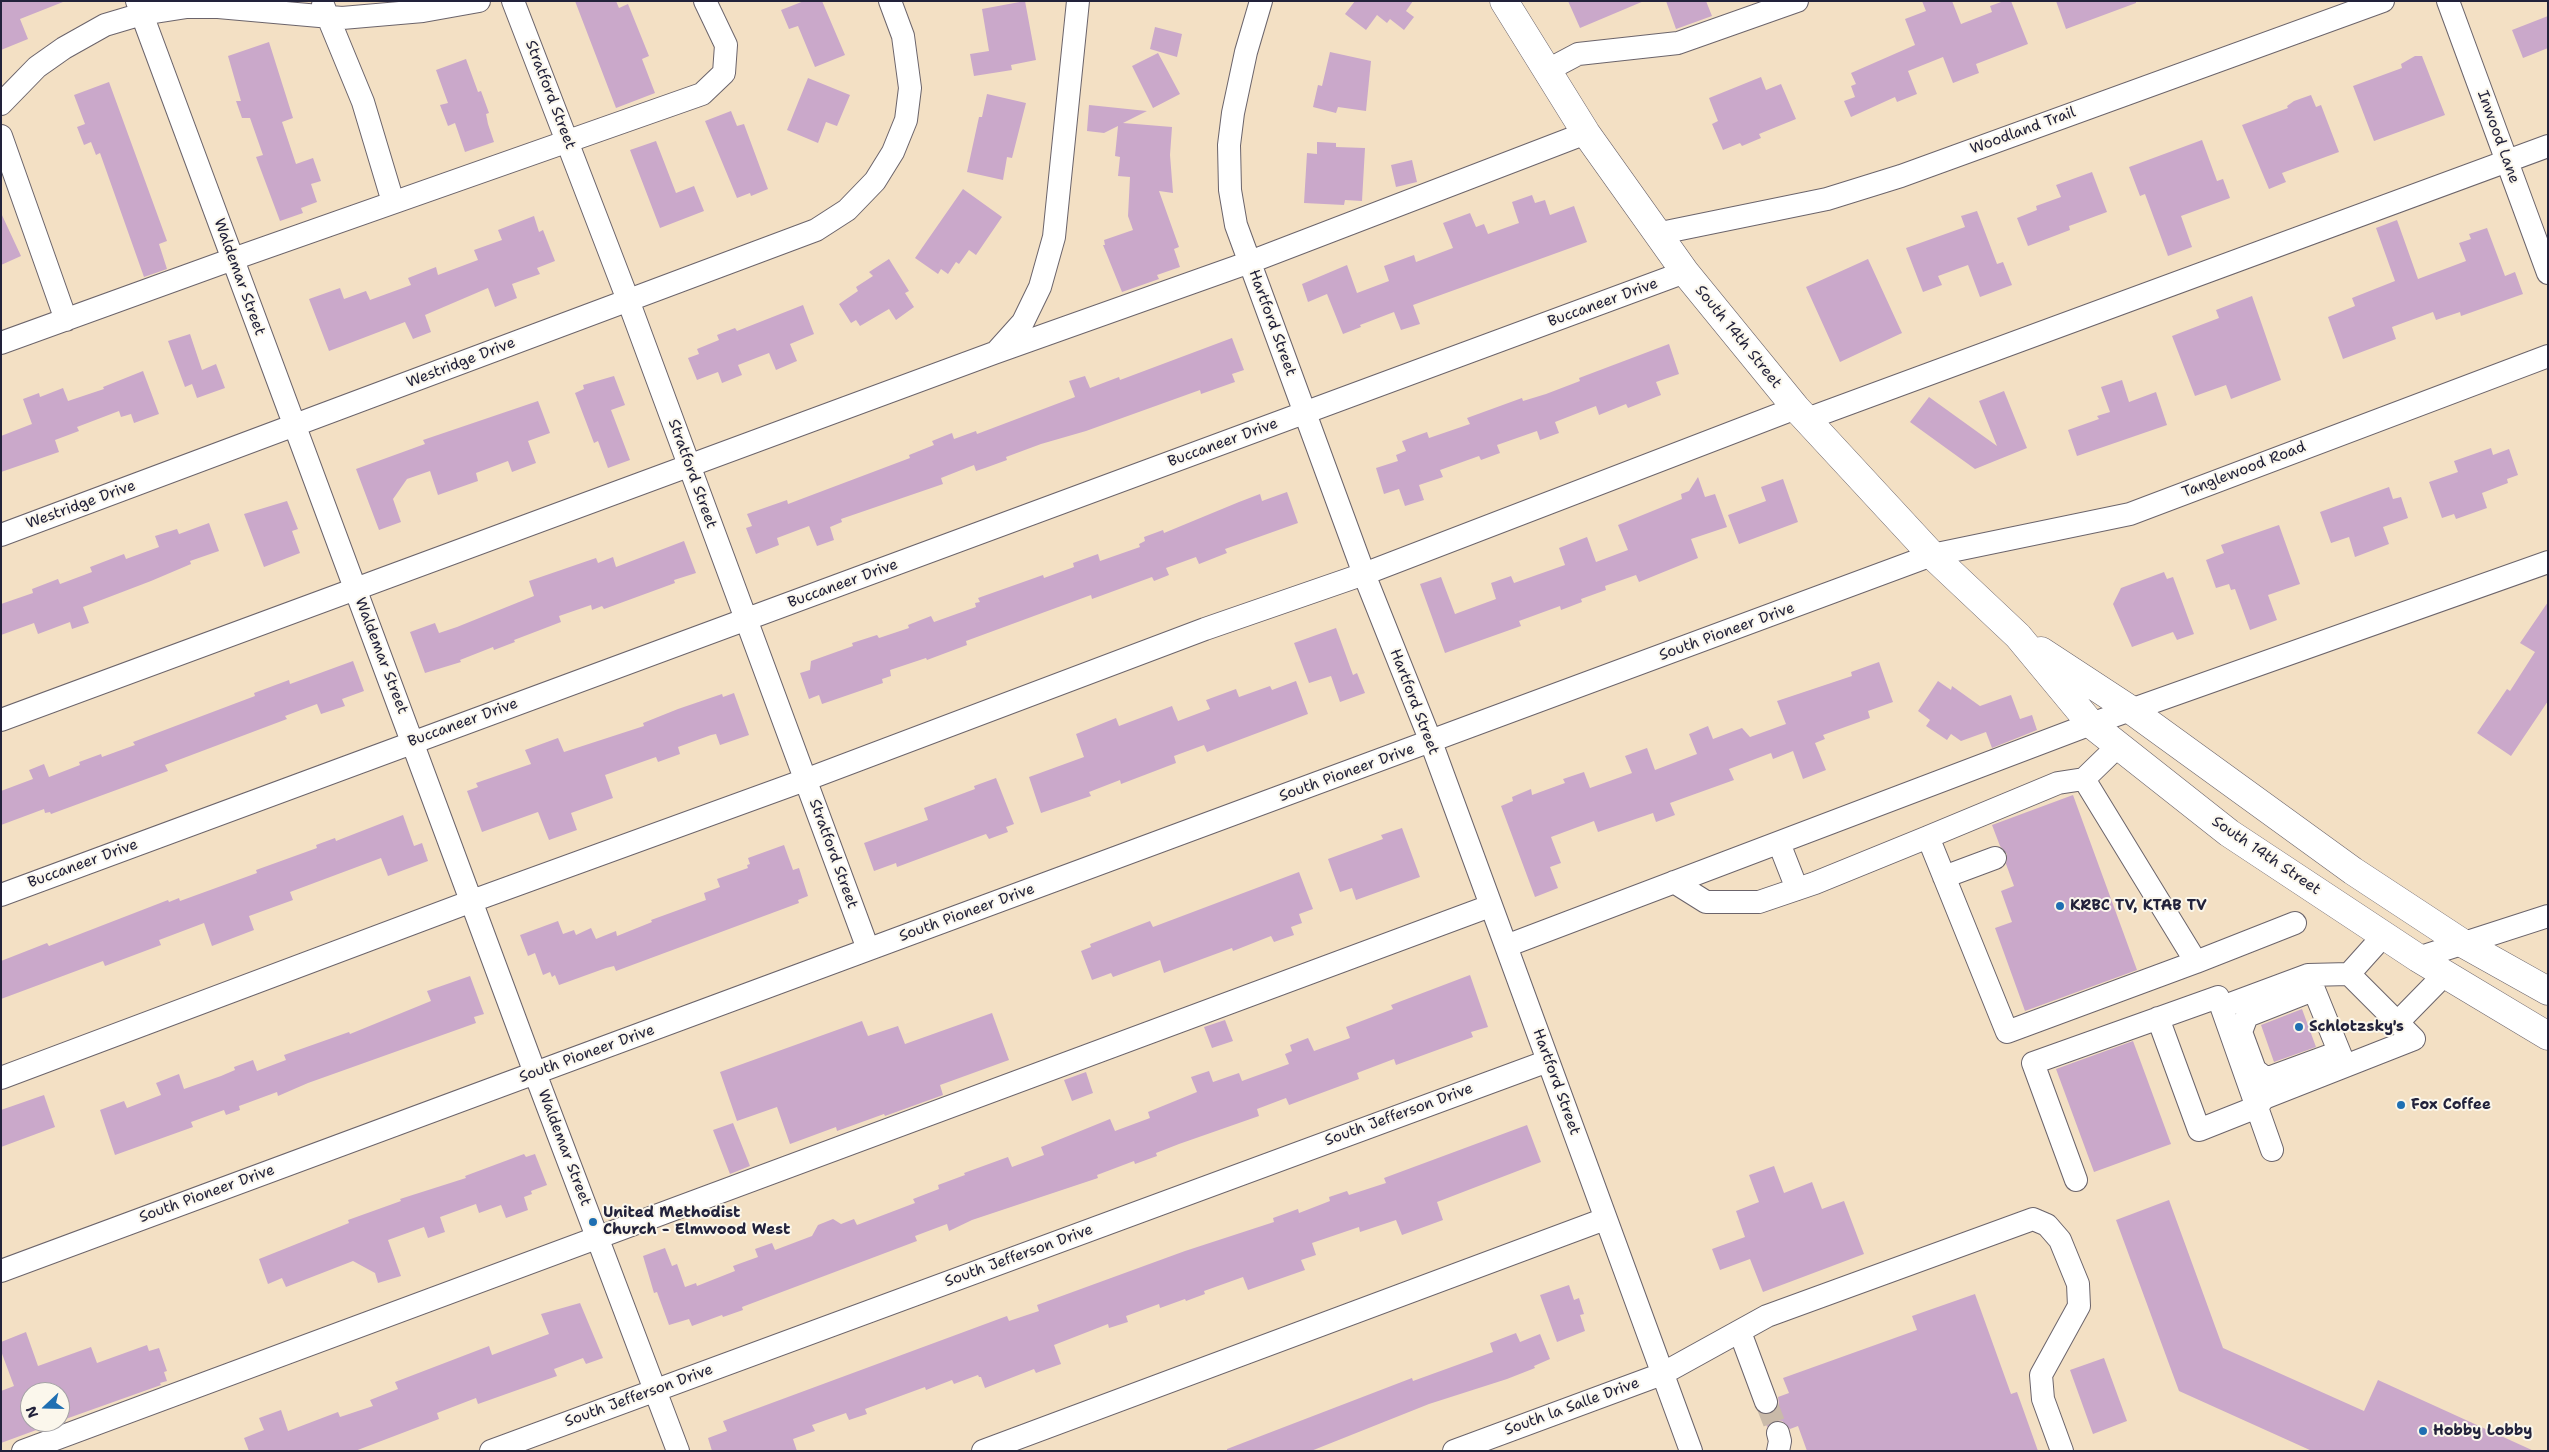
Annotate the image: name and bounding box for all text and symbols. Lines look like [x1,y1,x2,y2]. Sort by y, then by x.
street label: Stratford Street [521,38,579,152]
street label: Inwood Lane [2473,88,2523,186]
street label: Woodland Trail [1968,104,2078,158]
street label: Waldemar Street [209,216,269,338]
street label: Hartford Street [1244,267,1300,379]
street label: Buccaneer Drive [1545,275,1661,331]
street label: South 14th Street [1691,282,1785,392]
street label: Westridge Drive [404,334,518,392]
street label: Buccaneer Drive [1165,415,1281,471]
street label: Stratford Street [664,417,720,531]
street label: Tanglewood Road [2180,438,2308,502]
street label: Westridge Drive [24,477,138,533]
street label: Buccaneer Drive [785,556,901,612]
street label: Waldemar Street [350,595,412,717]
street label: South Pioneer Drive [1657,599,1797,665]
street label: Hartford Street [1386,647,1442,757]
street label: Buccaneer Drive [405,695,521,751]
street label: South Pioneer Drive [1277,740,1417,806]
street label: Stratford Street [805,797,861,911]
street label: South 14th Street [2208,813,2324,899]
street label: Buccaneer Drive [25,836,141,892]
street label: South Pioneer Drive [897,880,1037,946]
place label: KRBC TV, KTAB TV [2070,897,2207,915]
marker: KRBC TV, KTAB TV [2054,900,2066,912]
place label: Schlotzsky's [2309,1018,2404,1036]
street label: South Pioneer Drive [517,1021,657,1087]
marker: Schlotzsky's [2293,1021,2305,1033]
street label: Hartford Street [1528,1026,1584,1138]
street label: South Jefferson Drive [1322,1080,1476,1150]
street label: Waldemar Street [533,1087,595,1209]
place label: Fox Coffee [2411,1096,2491,1114]
marker: Fox Coffee [2395,1099,2407,1111]
street label: South Pioneer Drive [137,1161,277,1227]
place label: United Methodist Church - Elmwood West [603,1204,790,1239]
marker: United Methodist Church - Elmwood West [587,1216,599,1228]
street label: South Jefferson Drive [942,1221,1096,1291]
street label: South Jefferson Drive [562,1361,716,1431]
street label: South la Salle Drive [1502,1374,1642,1440]
north arrow [20,1382,70,1432]
text: N [22,1404,42,1420]
place label: Hobby Lobby [2433,1422,2532,1440]
marker: Hobby Lobby [2417,1425,2429,1437]

